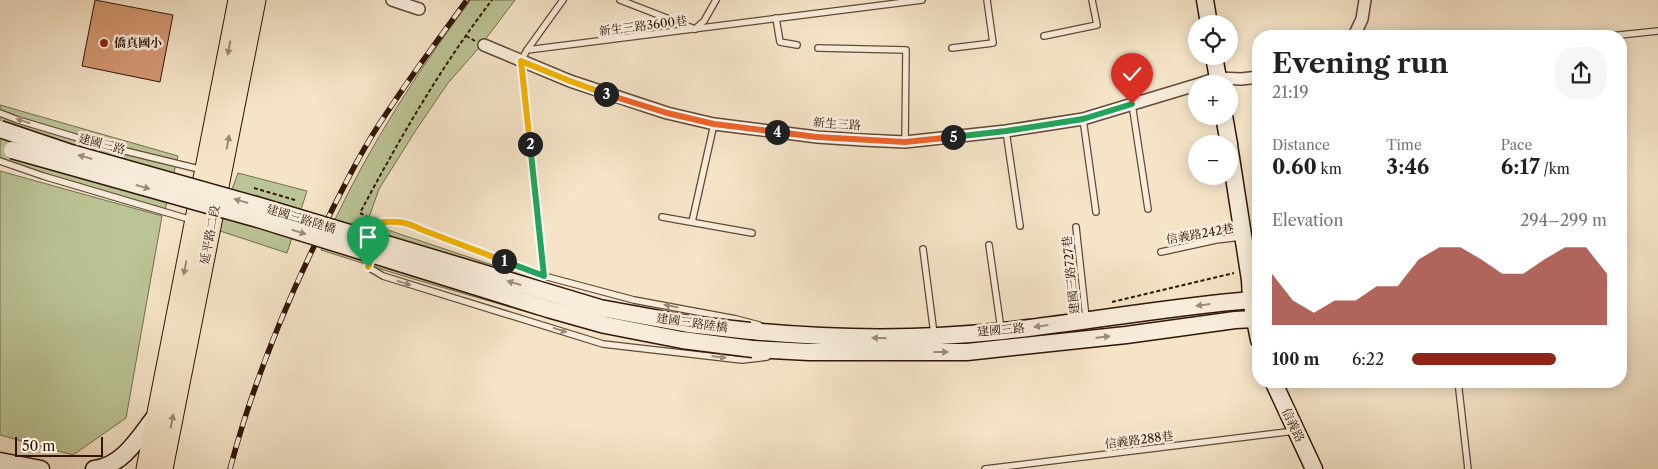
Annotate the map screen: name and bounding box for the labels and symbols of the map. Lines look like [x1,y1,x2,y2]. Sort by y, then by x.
street label: 新生三路3600巷 [598,13,688,38]
place label: 僑真國小 [114,35,162,50]
marker: 僑真國小 [98,37,110,49]
one-way arrow [225,40,233,55]
pin [1111,53,1153,104]
pin: 3 [594,82,618,106]
street label: 新生三路 [813,114,862,133]
one-way arrow [15,117,30,125]
pin: 4 [764,120,790,144]
pin: 5 [940,124,966,150]
street label: 建國三路 [77,130,127,157]
pin: 2 [518,132,542,156]
one-way arrow [224,134,232,149]
one-way arrow [77,152,92,160]
one-way arrow [135,183,150,191]
one-way arrow [234,196,249,204]
street label: 建國三路陸橋 [265,201,338,236]
street label: 延平路二段 [196,204,223,266]
pin [347,216,389,267]
street label: 信義路242巷 [1165,220,1235,247]
one-way arrow [291,229,306,236]
street label: 建國三路727巷 [1059,235,1082,315]
pin: 1 [492,248,516,274]
one-way arrow [181,261,189,276]
one-way arrow [507,278,522,286]
one-way arrow [397,279,412,287]
one-way arrow [1194,301,1210,309]
one-way arrow [663,302,679,310]
street label: 建國三路陸橋 [655,310,729,335]
street label: 建國三路 [976,320,1026,339]
one-way arrow [1033,322,1049,330]
one-way arrow [552,327,567,335]
one-way arrow [1095,333,1111,341]
one-way arrow [871,334,887,342]
one-way arrow [934,348,950,356]
one-way arrow [712,353,728,361]
street label: 信義路 [1279,405,1308,444]
one-way arrow [169,413,177,429]
street label: 信義路288巷 [1104,428,1174,451]
scale bar [15,434,102,457]

